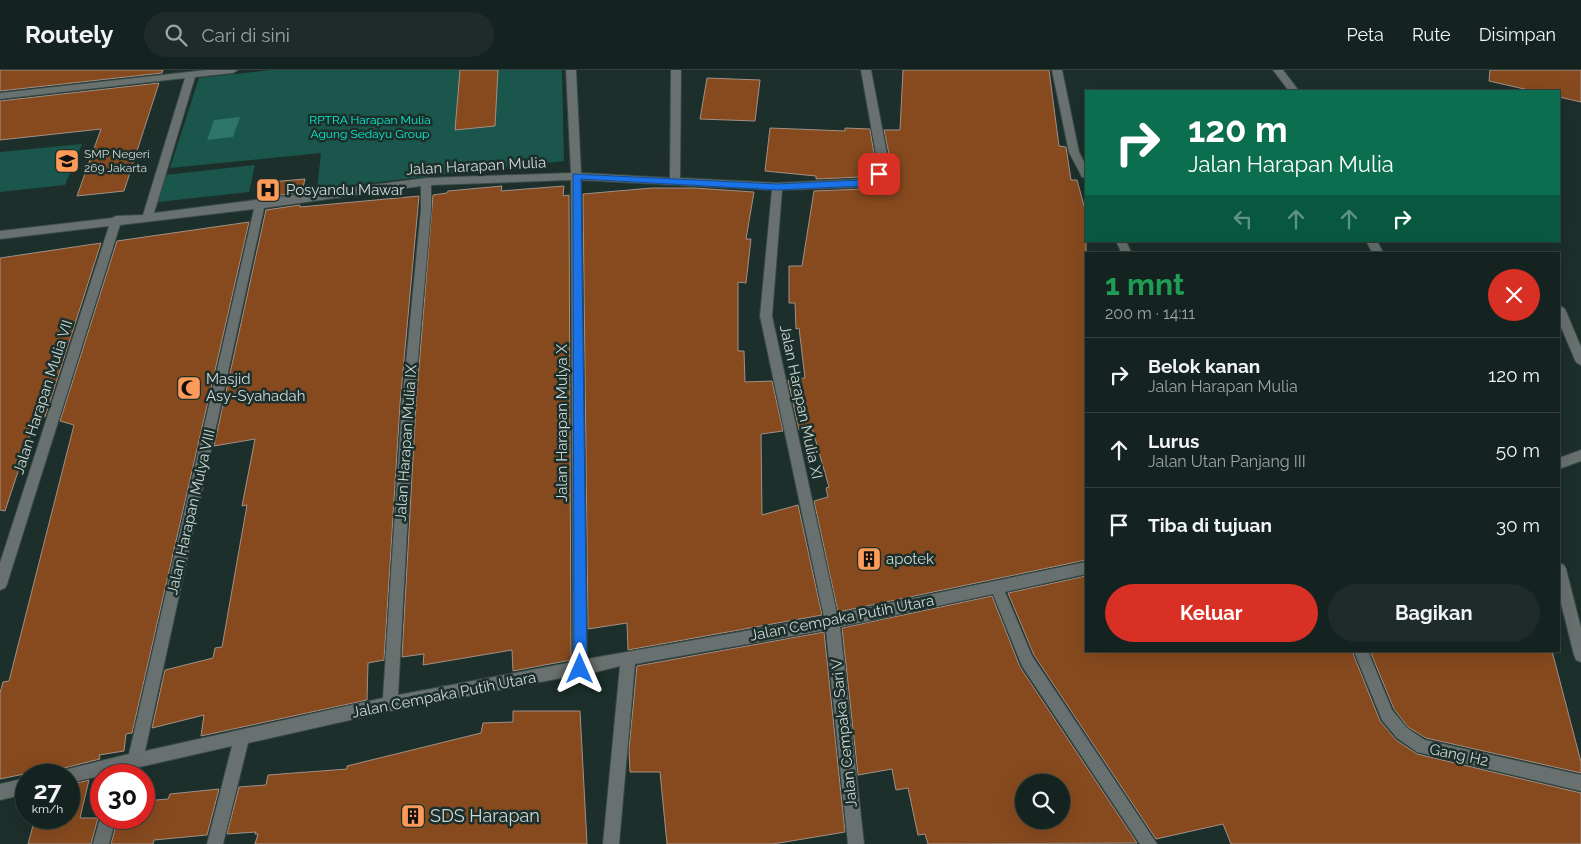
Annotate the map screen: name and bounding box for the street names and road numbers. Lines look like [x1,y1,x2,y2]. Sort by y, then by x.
street label: Jalan Harapan Mulia [405,153,547,179]
street label: Jalan Harapan Mulia VII [10,318,76,476]
street label: Jalan Harapan Mulia XI [776,323,826,481]
street label: Jalan Harapan Mulya X [553,344,571,502]
street label: Jalan Harapan Mulia IX [392,363,420,522]
street label: Jalan Harapan Mulya VIII [163,427,219,597]
street label: Jalan Cempaka Putih Utara [748,591,936,645]
street label: Jalan Cempaka Sari V [827,658,861,808]
street label: Jalan Cempaka Putih Utara [350,668,538,722]
street label: Gang H2 [1428,740,1490,770]

